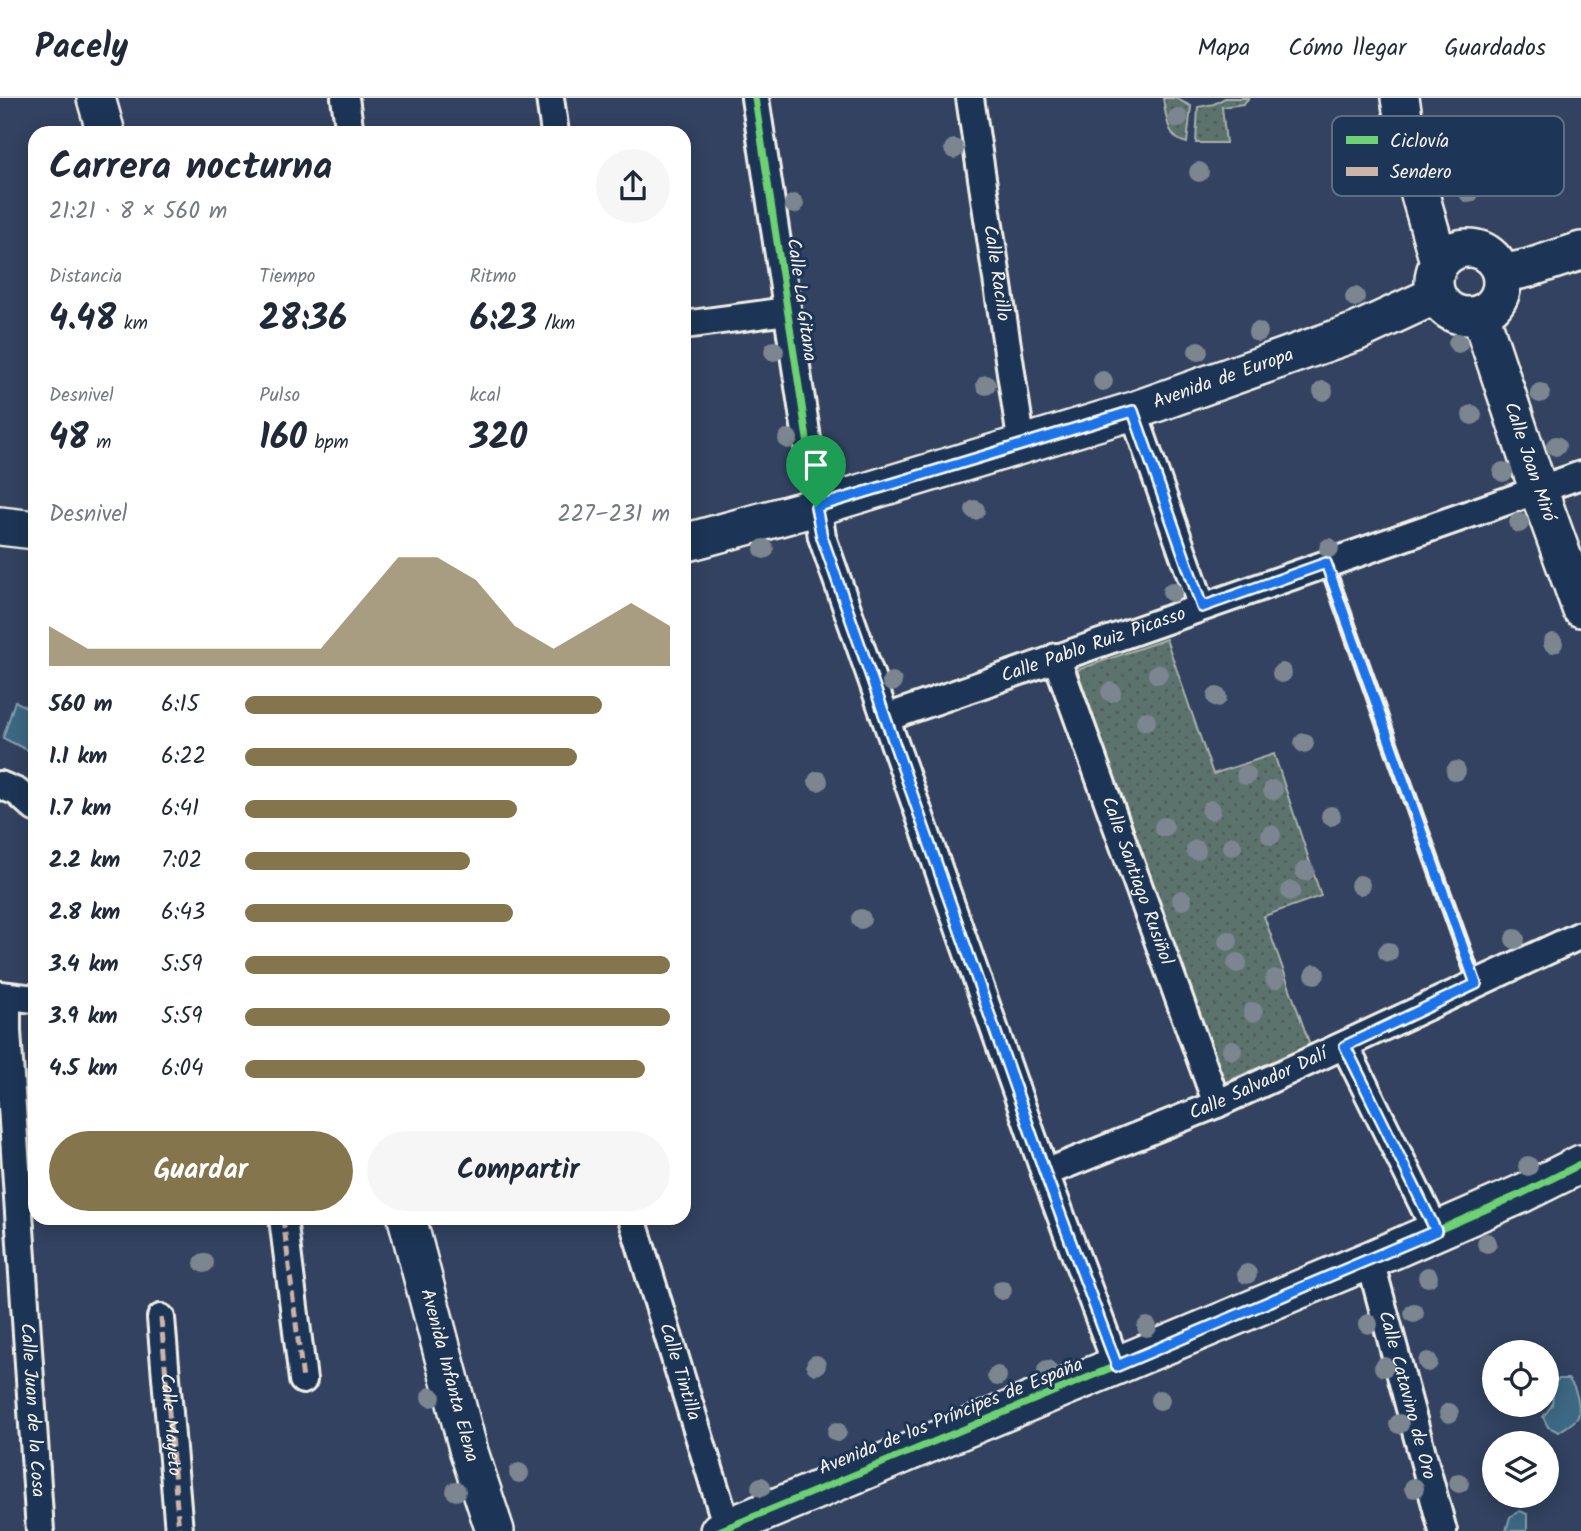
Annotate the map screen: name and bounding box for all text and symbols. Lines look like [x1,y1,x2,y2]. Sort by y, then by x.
text: Pacely [35,22,128,75]
text: Mapa [1197,29,1250,68]
text: Cómo llegar [1288,29,1406,68]
text: Guardados [1444,29,1546,68]
legend [1332,116,1564,196]
text: Ciclovía [1390,127,1449,157]
text: Carrera nocturna [49,138,332,198]
button: share [596,149,670,223]
text: Sendero [1390,158,1452,188]
text: 21:21 · 8 × 560 m [49,194,227,230]
street label: Calle Racillo [974,223,1018,323]
street label: Calle La Gitana [778,236,824,364]
text: Distancia [49,262,122,292]
text: Tiempo [259,262,315,292]
text: Ritmo [470,262,516,292]
text: 4.48 [49,292,116,348]
text: 28:36 [259,292,347,348]
text: 6:23 [470,292,537,348]
text: km [116,309,148,339]
text: /km [537,309,575,339]
street label: Avenida de Europa [1149,340,1298,418]
text: Desnivel [49,381,114,411]
text: Pulso [259,381,300,411]
text: kcal [470,381,501,411]
street label: Calle Joan Miró [1495,398,1564,527]
text: 48 [49,411,89,467]
text: 160 [259,411,307,467]
text: 320 [470,411,527,467]
text: m [89,428,111,458]
text: bpm [307,428,349,458]
pin [786,435,846,507]
icon: arrive [797,446,835,484]
text: Desnivel [49,497,127,533]
text: 227–231 m [557,497,670,533]
street label: Calle Pablo Ruiz Picasso [997,599,1190,692]
text: 560 m [49,687,113,723]
text: 6:15 [161,687,199,723]
text: 1.1 km [49,739,107,775]
text: 6:22 [161,739,206,775]
text: 1.7 km [49,791,111,827]
text: 6:41 [161,791,199,827]
street label: Calle Santiago Rusiñol [1092,792,1181,970]
text: 2.2 km [49,843,120,879]
text: 7:02 [161,843,202,879]
text: 2.8 km [49,895,120,931]
text: 6:43 [161,895,205,931]
text: 3.4 km [49,947,119,983]
text: 5:59 [161,947,203,983]
text: 3.9 km [49,999,118,1035]
text: 5:59 [161,999,203,1035]
street label: Calle Salvador Dalí [1185,1038,1335,1129]
text: 4.5 km [49,1051,118,1087]
text: 6:04 [161,1051,204,1087]
button: Guardar [49,1131,353,1211]
button: Compartir [367,1131,670,1211]
street label: Avenida Infanta Elena [411,1285,486,1466]
street label: Calle Catavino de Oro [1369,1307,1443,1483]
street label: Calle Tintilla [650,1319,708,1424]
street label: Calle Juan de la Cosa [11,1322,53,1498]
map controls [1482,1340,1559,1508]
button: locate [1482,1340,1559,1417]
street label: Avenida de los Príncipes de España [814,1350,1088,1484]
street label: Calle Mayeto [151,1372,189,1477]
button: layers [1482,1431,1559,1508]

